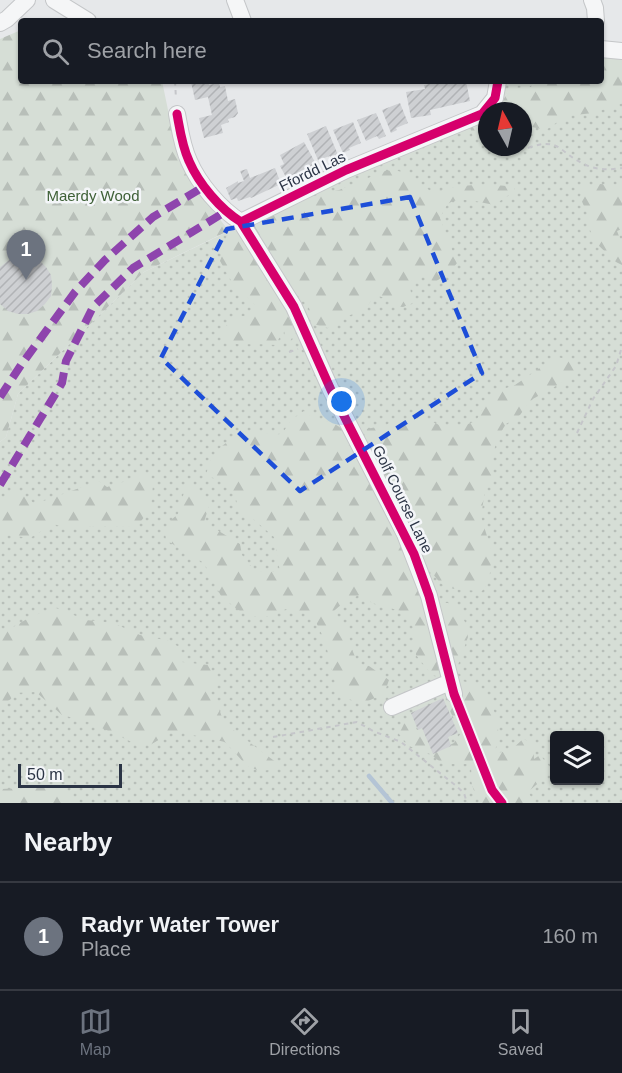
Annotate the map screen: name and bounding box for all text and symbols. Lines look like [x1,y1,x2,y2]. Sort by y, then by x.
search box [18,18,604,84]
icon: search [39,35,72,68]
text: Search here [87,38,207,63]
north arrow [478,102,532,156]
street label: Ffordd Las [276,148,348,194]
park label: Maerdy Wood [46,187,140,204]
pin: 1 [6,230,46,280]
your location [327,387,356,416]
street label: Golf Course Lane [370,442,436,556]
map controls [550,731,604,785]
button: layers [550,731,604,785]
scale bar [18,761,122,788]
text: 50 m [27,766,63,783]
text: Nearby [24,827,112,857]
text: Radyr Water Tower [81,912,279,937]
text: 1 [38,925,49,947]
text: 160 m [542,925,598,947]
text: Place [81,938,131,960]
tab: Map [79,1005,112,1059]
tab: Directions [269,1005,340,1059]
tab: Saved [498,1005,543,1059]

